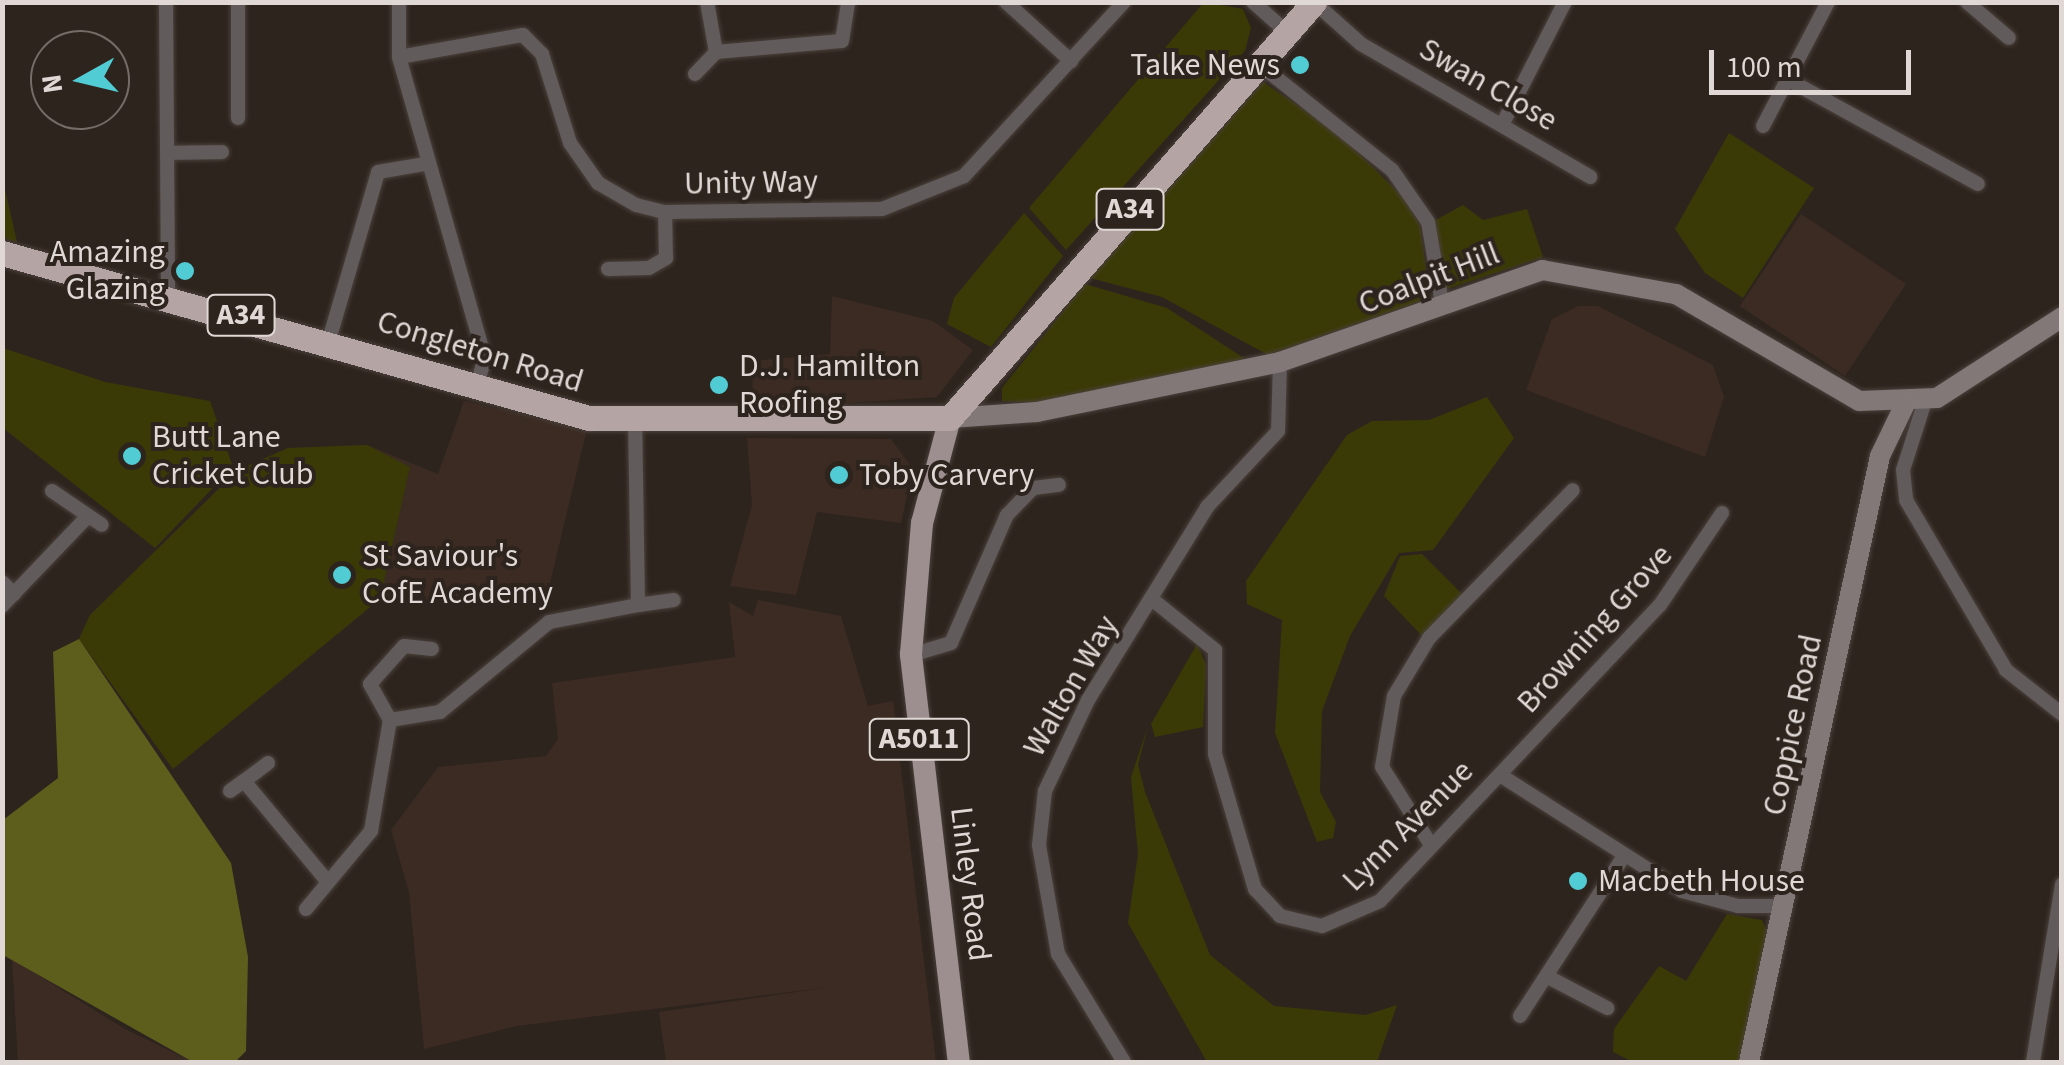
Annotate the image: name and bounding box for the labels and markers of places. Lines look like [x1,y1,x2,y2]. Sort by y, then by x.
place label: Talke News [1130,46,1280,84]
marker: Talke News [1289,54,1311,76]
place label: Amazing Glazing [50,234,165,309]
marker: Amazing Glazing [174,260,196,282]
place label: D.J. Hamilton Roofing [739,348,920,423]
marker: D.J. Hamilton Roofing [708,374,730,396]
place label: Butt Lane Cricket Club [152,419,313,494]
marker: Butt Lane Cricket Club [121,445,143,467]
place label: Toby Carvery [859,456,1034,494]
marker: Toby Carvery [828,464,850,486]
place label: St Saviour's CofE Academy [362,538,553,613]
marker: St Saviour's CofE Academy [331,564,353,586]
place label: Macbeth House [1598,862,1805,900]
marker: Macbeth House [1567,870,1589,892]

